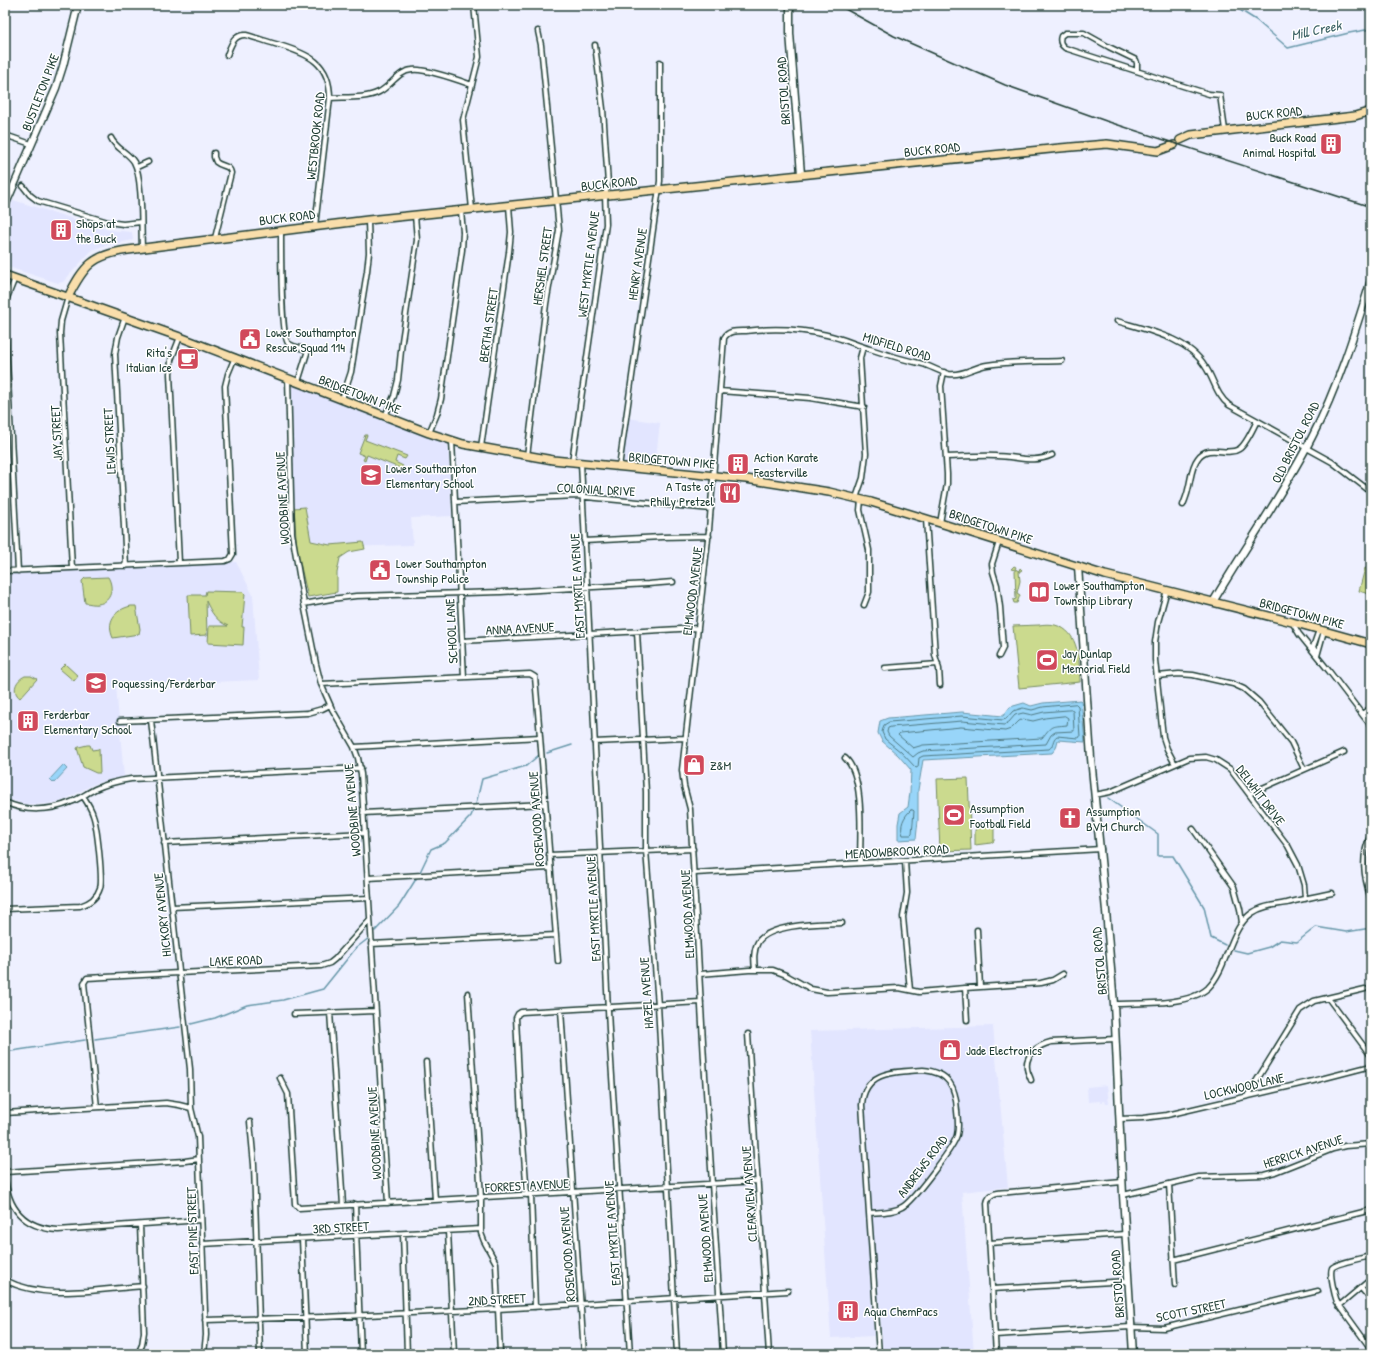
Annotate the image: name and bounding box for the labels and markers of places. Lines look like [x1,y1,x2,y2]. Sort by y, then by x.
place label: Buck Road Animal Hospital [1243,128,1317,161]
building icon: Buck Road Animal Hospital [1318,131,1344,157]
place label: Shops at the Buck [76,214,117,247]
building icon: Shops at the Buck [48,217,74,243]
place label: Lower Southampton Rescue Squad 114 [266,323,357,356]
public building icon: Lower Southampton Rescue Squad 114 [237,326,263,352]
place label: Rita's Italian Ice [126,343,172,376]
cafe icon: Rita's Italian Ice [175,346,201,372]
place label: Action Karate Feasterville [753,448,819,481]
building icon: Action Karate Feasterville [725,451,751,477]
place label: Lower Southampton Elementary School [386,459,477,492]
school or university icon: Lower Southampton Elementary School [358,462,384,488]
place label: A Taste of Philly Pretzel [650,477,715,510]
restaurant icon: A Taste of Philly Pretzel [717,480,743,506]
place label: Lower Southampton Township Police [396,554,487,587]
public building icon: Lower Southampton Township Police [367,557,393,583]
place label: Lower Southampton Township Library [1054,576,1145,609]
library icon: Lower Southampton Township Library [1026,579,1052,605]
place label: Jay Dunlap Memorial Field [1062,644,1130,677]
sports icon: Jay Dunlap Memorial Field [1034,647,1060,673]
school or university icon: Poquessing/Ferderbar [83,670,109,696]
place label: Poquessing/Ferderbar [112,674,216,692]
place label: Ferderbar Elementary School [43,705,132,738]
building icon: Ferderbar Elementary School [15,708,41,734]
shop icon: Z&M [681,752,707,778]
place label: Z&M [710,756,731,774]
place label: Assumption Football Field [969,799,1030,832]
sports icon: Assumption Football Field [941,802,967,828]
place label: Assumption BVM Church [1086,802,1144,835]
church icon: Assumption BVM Church [1057,805,1083,831]
shop icon: Jade Electronics [937,1037,963,1063]
place label: Jade Electronics [966,1041,1042,1059]
building icon: Aqua ChemPacs [835,1298,861,1324]
place label: Aqua ChemPacs [864,1302,938,1320]

